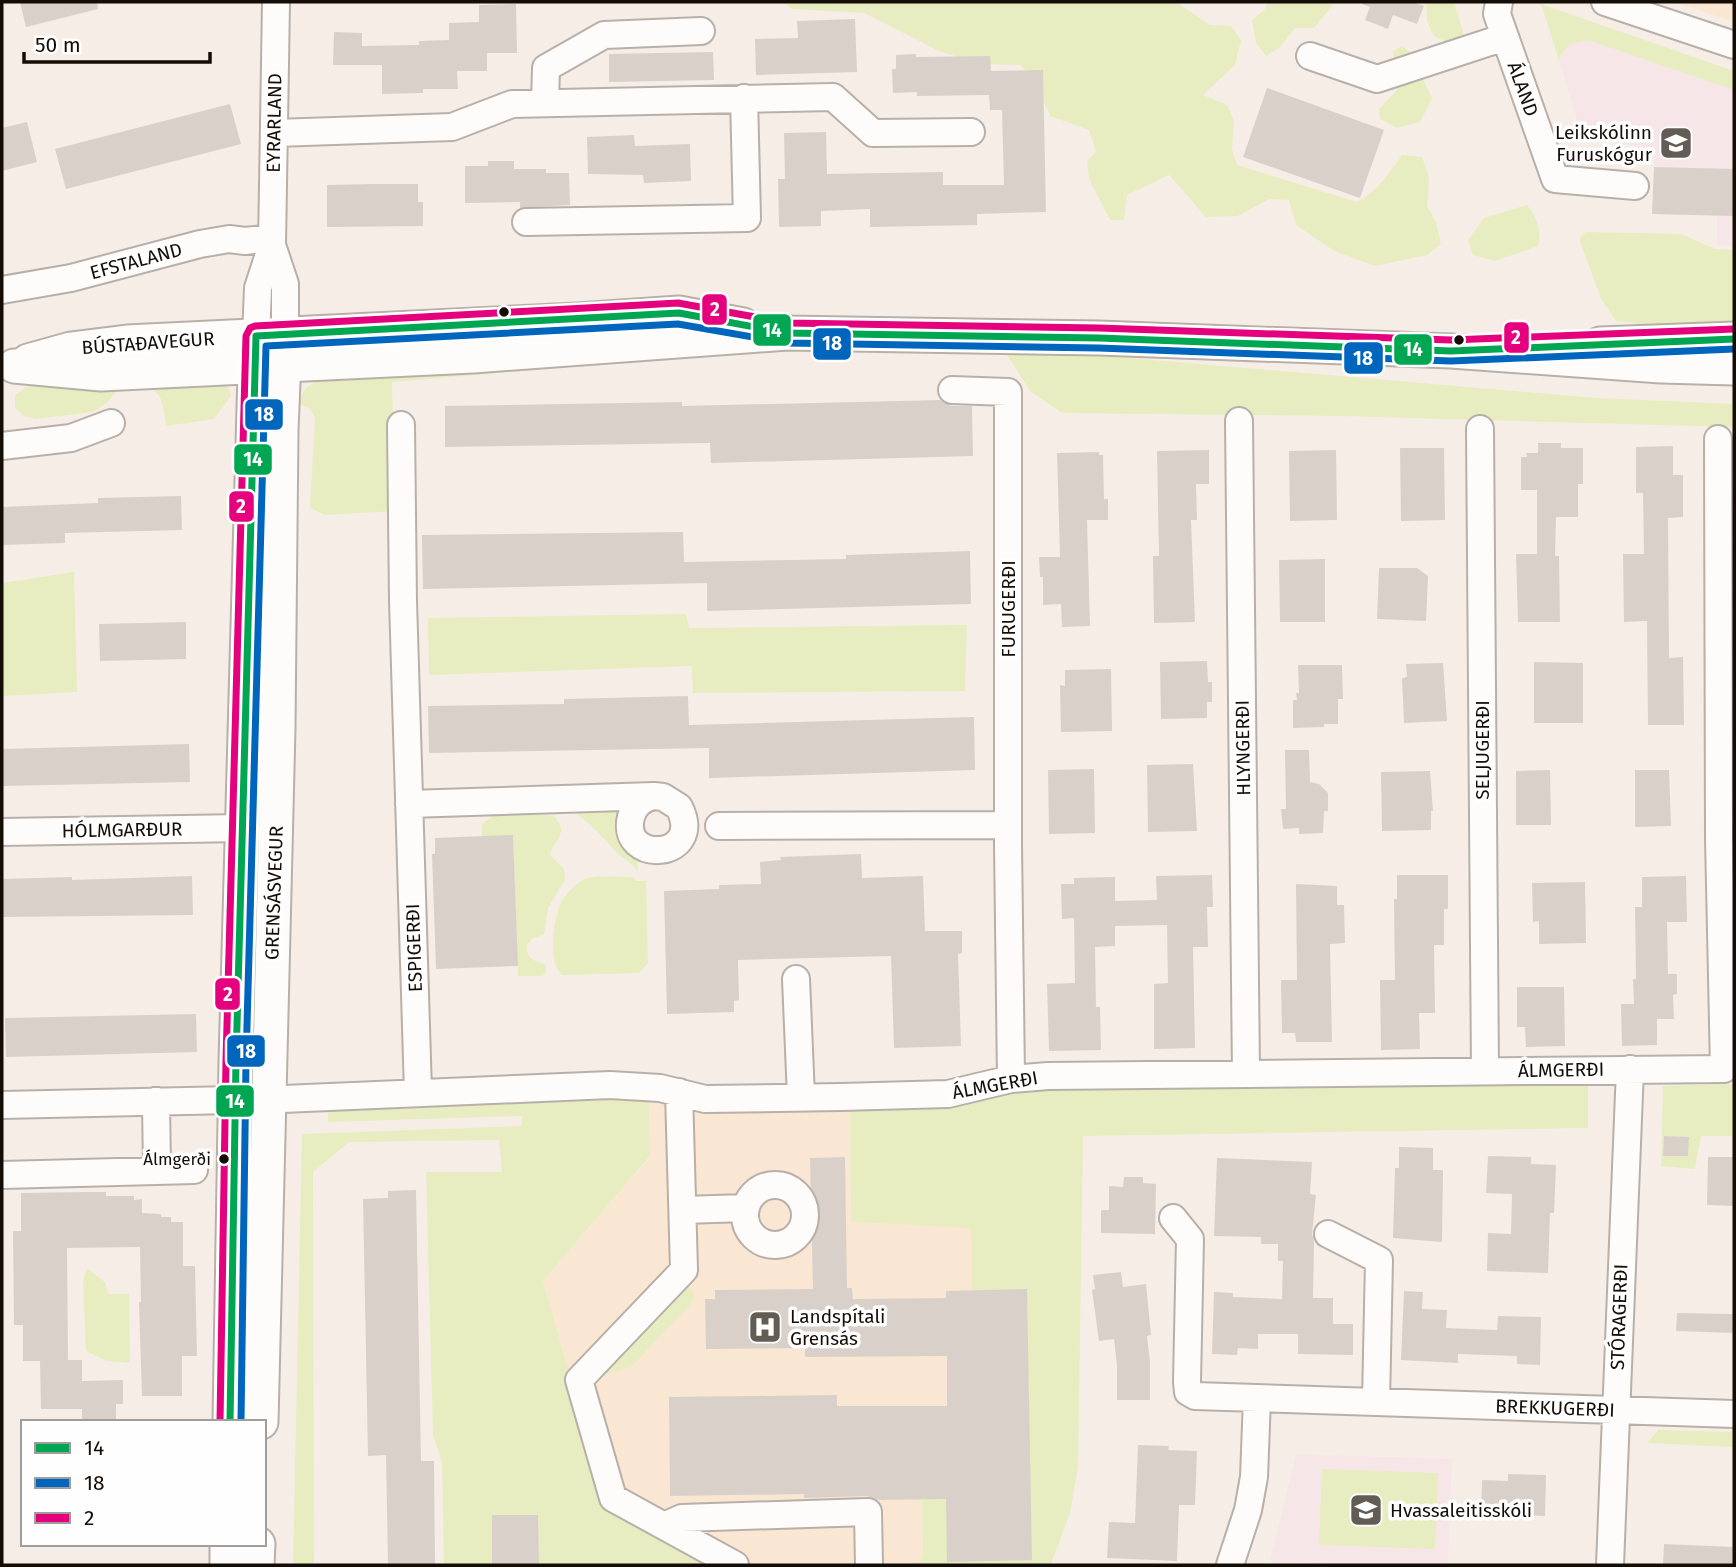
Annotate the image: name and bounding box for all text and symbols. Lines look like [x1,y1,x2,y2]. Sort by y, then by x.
scale bar [24,21,210,65]
text: 50 m [35,32,81,58]
street label: ÁLAND [1503,59,1543,119]
street label: EYRARLAND [262,73,286,173]
place label: Leikskólinn Furuskógur [1555,121,1653,166]
school or university icon: Leikskólinn Furuskógur [1657,124,1695,162]
street label: EFSTALAND [87,238,185,284]
line badge: 2 [701,293,728,326]
text: 2 [710,298,720,321]
unlabelled marker [497,305,511,319]
line badge: 14 [752,313,792,347]
text: 14 [762,319,782,342]
line badge: 2 [1503,321,1530,354]
text: 2 [1511,326,1521,349]
street label: BÚSTAÐAVEGUR [81,327,216,359]
line badge: 18 [812,327,852,361]
text: 18 [822,332,842,355]
line badge: 14 [1393,333,1433,366]
unlabelled marker [1452,333,1466,347]
text: 14 [1403,338,1423,361]
line badge: 18 [1343,341,1384,375]
text: 18 [1353,347,1373,370]
line badge: 18 [244,398,284,431]
text: 18 [254,403,274,426]
line badge: 14 [233,443,273,476]
text: 14 [243,448,263,471]
line badge: 2 [228,490,255,523]
text: 2 [236,495,246,518]
street label: FURUGERÐI [997,560,1020,658]
street label: HLYNGERÐI [1231,700,1255,796]
street label: SELJUGERÐI [1471,700,1494,800]
street label: HÓLMGARÐUR [61,817,183,843]
street label: GRENSÁSVEGUR [260,825,288,961]
street label: ESPIGERÐI [401,903,427,993]
line badge: 2 [214,977,241,1011]
text: 2 [223,983,233,1006]
line badge: 18 [226,1034,266,1068]
text: 18 [236,1040,256,1063]
street label: ÁLMGERÐI [1518,1058,1604,1082]
street label: ÁLMGERÐI [950,1066,1040,1104]
line badge: 14 [215,1084,255,1118]
text: 14 [225,1090,245,1113]
place label: Álmgerði [143,1149,211,1170]
marker: Álmgerði [217,1152,231,1166]
street label: STÓRAGERÐI [1606,1264,1632,1370]
place label: Landspítali Grensás [790,1305,885,1350]
hospital icon: Landspítali Grensás [746,1308,784,1346]
street label: BREKKUGERÐI [1495,1394,1615,1422]
legend [21,1420,266,1546]
text: 14 [84,1435,104,1461]
text: 18 [84,1470,105,1496]
school or university icon: Hvassaleitisskóli [1347,1491,1385,1529]
place label: Hvassaleitisskóli [1390,1499,1532,1522]
text: 2 [84,1505,94,1531]

